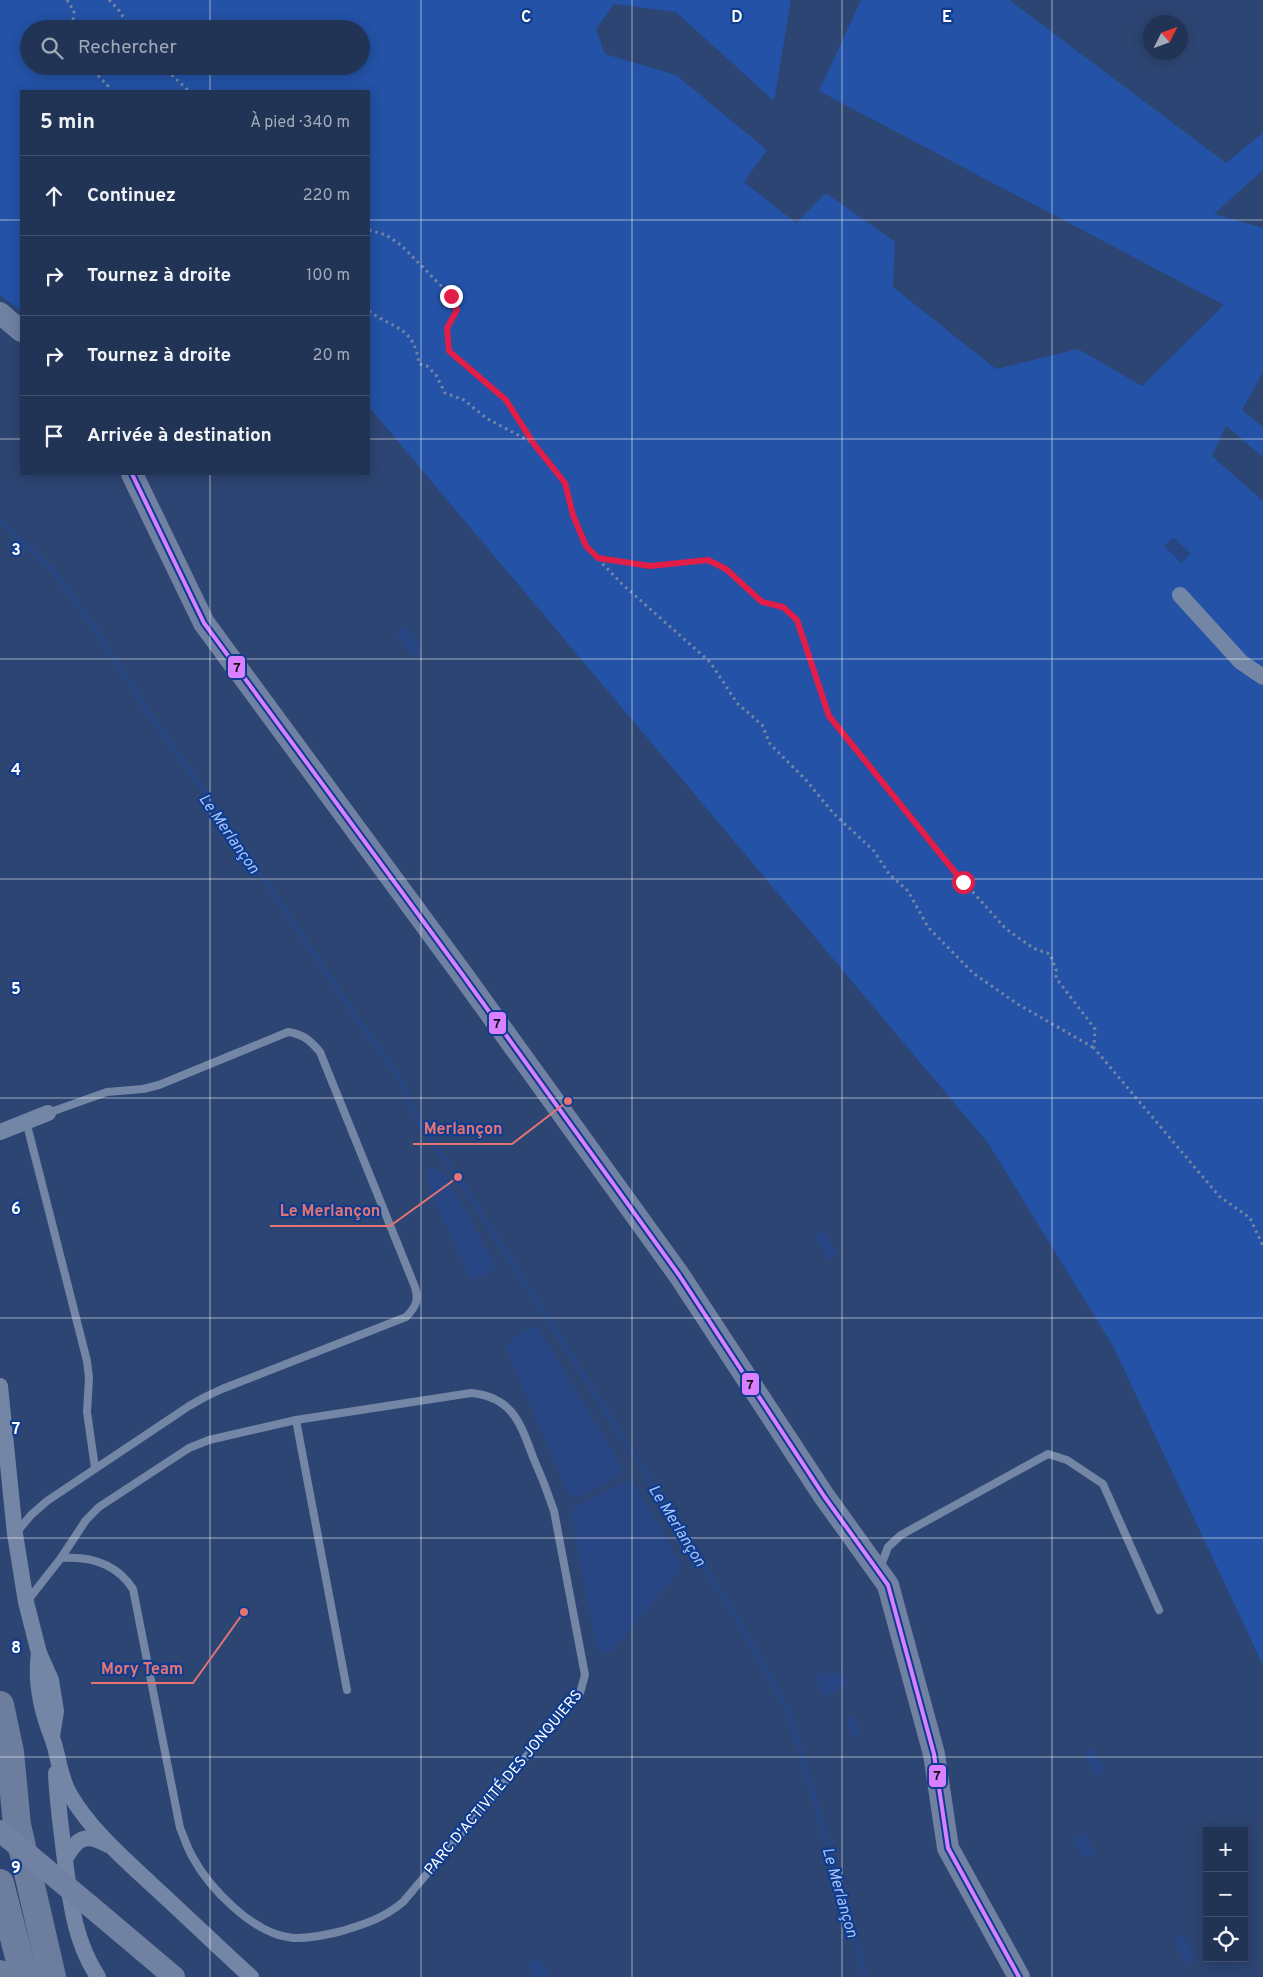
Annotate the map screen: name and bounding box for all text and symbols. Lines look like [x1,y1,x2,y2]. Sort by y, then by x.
text: C [521,8,531,28]
text: D [731,8,743,28]
text: E [942,8,952,28]
north arrow [1143,15,1188,60]
search box [20,20,370,75]
icon: search [38,34,66,62]
text: Rechercher [78,36,177,60]
text: 5 min [40,109,95,136]
text: À pied · 340 m [250,113,350,133]
icon: ahead [40,182,68,210]
text: Continuez [87,184,176,208]
text: 220 m [303,186,350,206]
icon: right [40,262,68,290]
text: Tournez à droite [87,264,231,288]
text: 100 m [306,266,350,286]
route end [440,285,463,308]
icon: right [40,342,68,370]
text: Tournez à droite [87,344,231,368]
text: 20 m [313,346,350,366]
icon: arrive [40,422,68,450]
text: Arrivée à destination [87,424,272,448]
text: 3 [11,541,21,561]
line badge: 7 [227,655,246,679]
text: 7 [233,660,241,677]
text: 4 [11,761,21,781]
water label: Le Merlançon [194,790,263,878]
route start [952,871,975,894]
text: 5 [11,980,21,1000]
line badge: 7 [488,1011,507,1035]
text: 7 [493,1016,501,1033]
callout: Merlançon [413,1113,512,1144]
text: Merlançon [424,1120,502,1140]
callout: Le Merlançon [270,1195,390,1226]
text: 6 [11,1200,21,1220]
text: Le Merlançon [280,1202,380,1222]
line badge: 7 [741,1372,760,1396]
text: 7 [746,1377,754,1394]
text: 7 [12,1420,20,1440]
water label: Le Merlançon [643,1481,710,1571]
text: 8 [11,1639,21,1659]
callout: Mory Team [91,1652,193,1683]
text: Mory Team [101,1660,183,1680]
street label: PARC D'ACTIVITÉ DES JONQUIERS [420,1686,587,1879]
line badge: 7 [928,1764,947,1788]
text: 7 [933,1768,941,1785]
map controls [1203,1827,1248,1962]
button: + [1203,1827,1248,1872]
water label: Le Merlançon [817,1845,862,1940]
text: 9 [11,1859,21,1879]
button: − [1203,1872,1248,1917]
button: locate [1203,1917,1248,1962]

